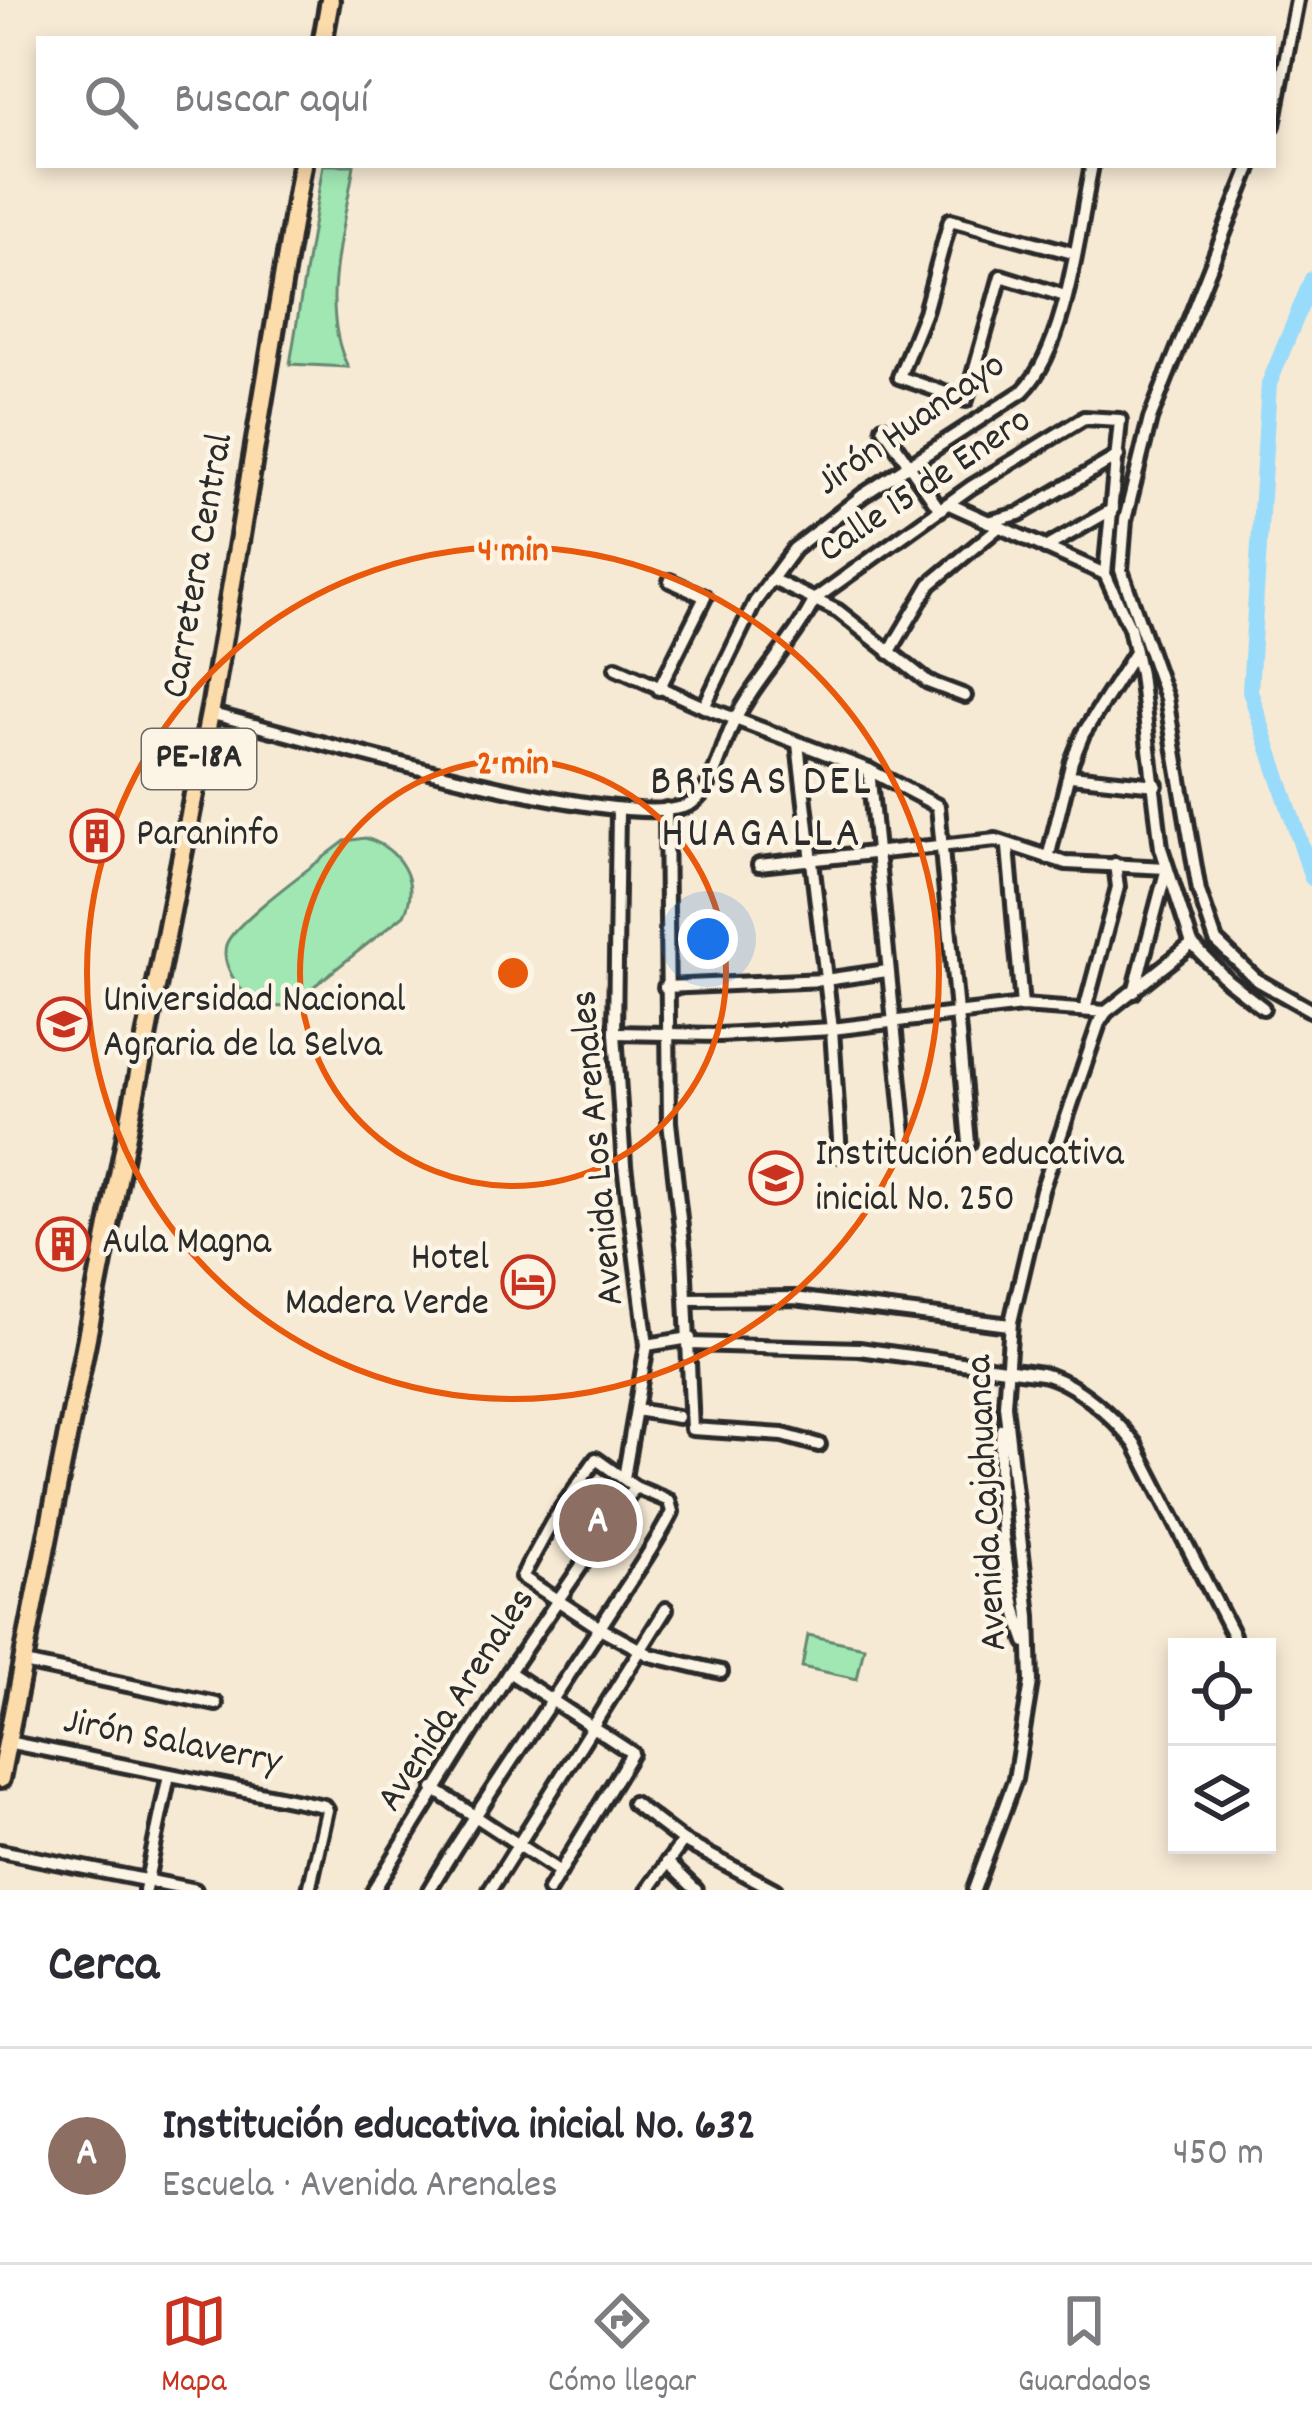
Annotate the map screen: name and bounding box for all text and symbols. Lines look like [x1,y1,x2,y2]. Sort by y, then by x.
search box [36,36,1276,168]
icon: search [78,69,144,135]
text: Buscar aquí [174,70,369,134]
street label: Jirón Huancayo [806,340,1018,512]
street label: Calle 15 de Enero [808,395,1044,579]
street label: Carretera Central [150,429,250,703]
text: 4 min [477,527,549,579]
road number: PE-18A [142,729,256,789]
text: 2 min [477,740,549,792]
district label: BRISAS DEL HUAGALLA [650,752,874,868]
building icon: Paraninfo [69,808,125,864]
place label: Paraninfo [136,809,279,864]
your location [678,909,738,969]
centre of rings [492,952,534,994]
place label: Universidad Nacional Agraria de la Selva [103,975,406,1075]
street label: Avenida Los Arenales [559,988,641,1308]
school or university icon: Universidad Nacional Agraria de la Selva [36,996,92,1052]
place label: Institución educativa inicial No. 250 [815,1129,1124,1229]
school or university icon: Institución educativa inicial No. 250 [748,1150,804,1206]
building icon: Aula Magna [35,1216,91,1272]
place label: Aula Magna [102,1217,272,1272]
place label: Hotel Madera Verde [285,1233,489,1333]
hotel icon: Hotel Madera Verde [500,1254,556,1310]
street label: Avenida Cajahuanca [954,1353,1024,1652]
pin: A [559,1478,637,1568]
street label: Avenida Arenales [365,1578,551,1824]
map controls [1168,1638,1276,1854]
button: locate [1168,1638,1276,1746]
street label: Jirón Salaverry [58,1696,287,1792]
button: layers [1168,1746,1276,1854]
text: Cerca [48,1932,159,2004]
text: Institución educativa inicial No. 632 [162,2096,756,2160]
text: A [76,2128,98,2183]
text: 450 m [1173,2128,1264,2183]
text: Escuela · Avenida Arenales [162,2160,558,2215]
tab: Mapa [161,2288,227,2407]
tab: Cómo llegar [548,2288,696,2407]
tab: Guardados [1018,2288,1151,2407]

